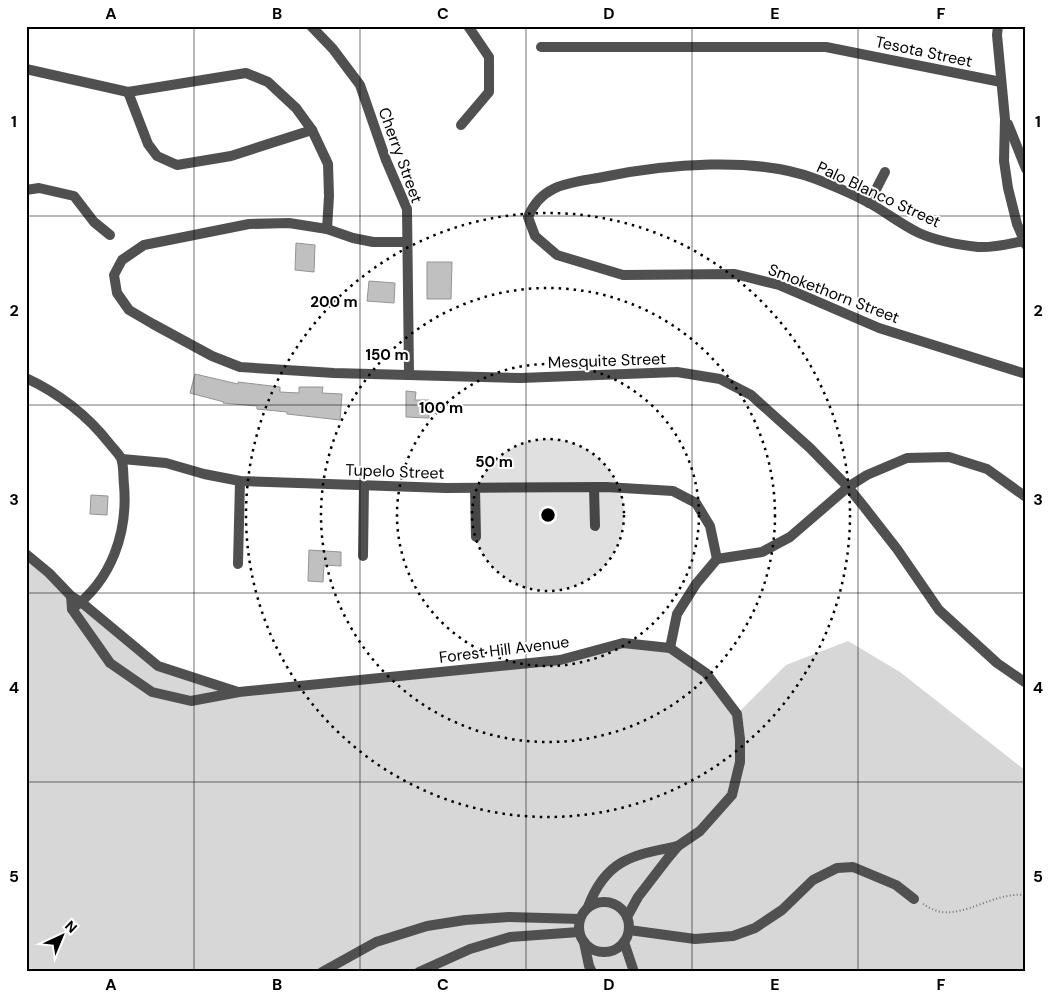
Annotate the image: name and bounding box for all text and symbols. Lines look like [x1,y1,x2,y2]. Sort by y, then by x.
text: A [105,3,117,24]
text: B [272,3,282,24]
text: C [437,3,449,24]
text: D [603,3,615,24]
text: E [770,3,780,24]
text: F [937,3,946,24]
street label: Tesota Street [874,31,974,72]
street label: Cherry Street [374,105,428,206]
text: 1 [11,111,17,132]
text: 1 [1035,111,1041,132]
street label: Palo Blanco Street [814,157,944,232]
street label: Smokethorn Street [765,259,902,328]
text: 200 m [310,292,358,312]
text: 2 [9,300,19,321]
text: 2 [1033,300,1043,321]
text: 150 m [366,345,409,365]
street label: Mesquite Street [548,348,667,373]
text: 100 m [419,398,463,418]
text: 50 m [475,452,513,472]
street label: Tupelo Street [345,459,445,484]
text: 3 [9,489,19,510]
text: 3 [1033,489,1043,510]
centre of rings [539,506,557,524]
street label: Forest Hill Avenue [438,631,570,668]
text: 4 [9,677,19,698]
text: 4 [1033,677,1043,698]
text: 5 [9,866,19,887]
text: 5 [1033,866,1043,887]
north arrow [38,910,88,960]
text: N [61,917,81,937]
text: A [105,974,117,995]
text: B [272,974,282,995]
text: C [437,974,449,995]
text: D [603,974,615,995]
text: E [770,974,780,995]
text: F [937,974,946,995]

